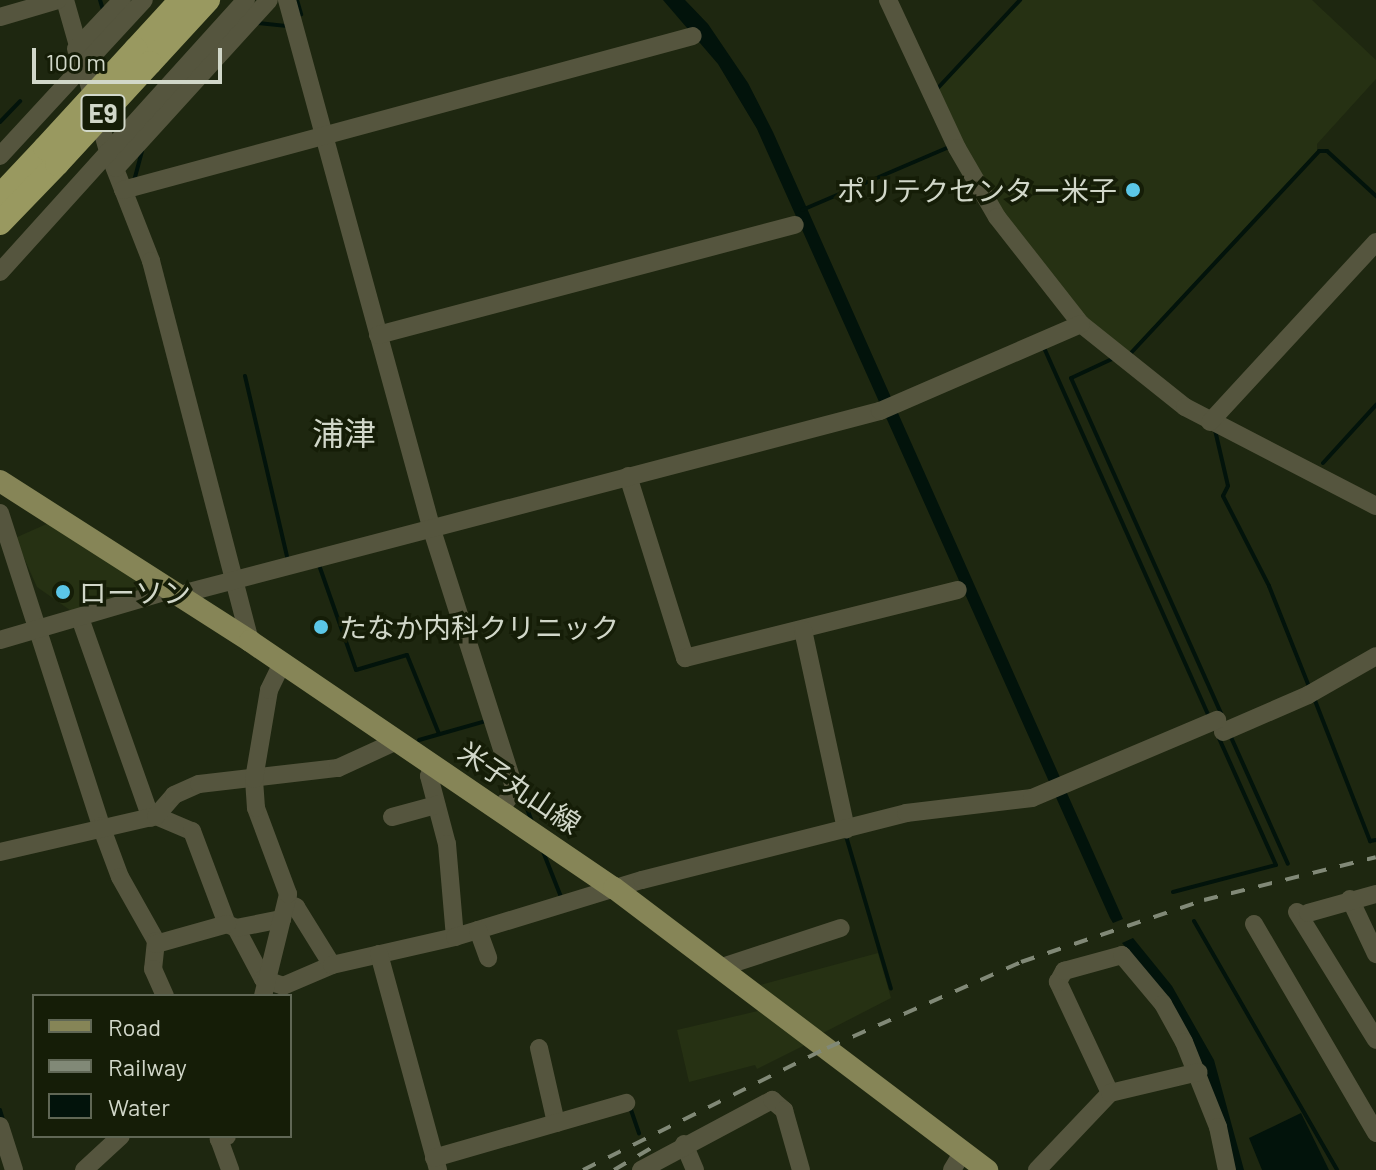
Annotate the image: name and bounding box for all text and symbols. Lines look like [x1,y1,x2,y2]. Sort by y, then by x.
scale bar [36,32,226,82]
text: 100 m [46,47,106,76]
road number: E9 [79,91,127,135]
place label: ポリテクセンター米子 [837,173,1117,207]
marker: ポリテクセンター米子 [1124,181,1142,199]
district label: 浦津 [312,413,376,451]
place label: ローソン [79,575,191,609]
marker: ローソン [54,583,72,601]
place label: たなか内科クリニック [339,610,619,644]
marker: たなか内科クリニック [310,616,332,638]
street label: 米子丸山線 [453,734,587,840]
legend [32,994,292,1138]
text: Road [108,1012,161,1041]
text: Railway [108,1052,187,1081]
text: Water [108,1092,170,1121]

